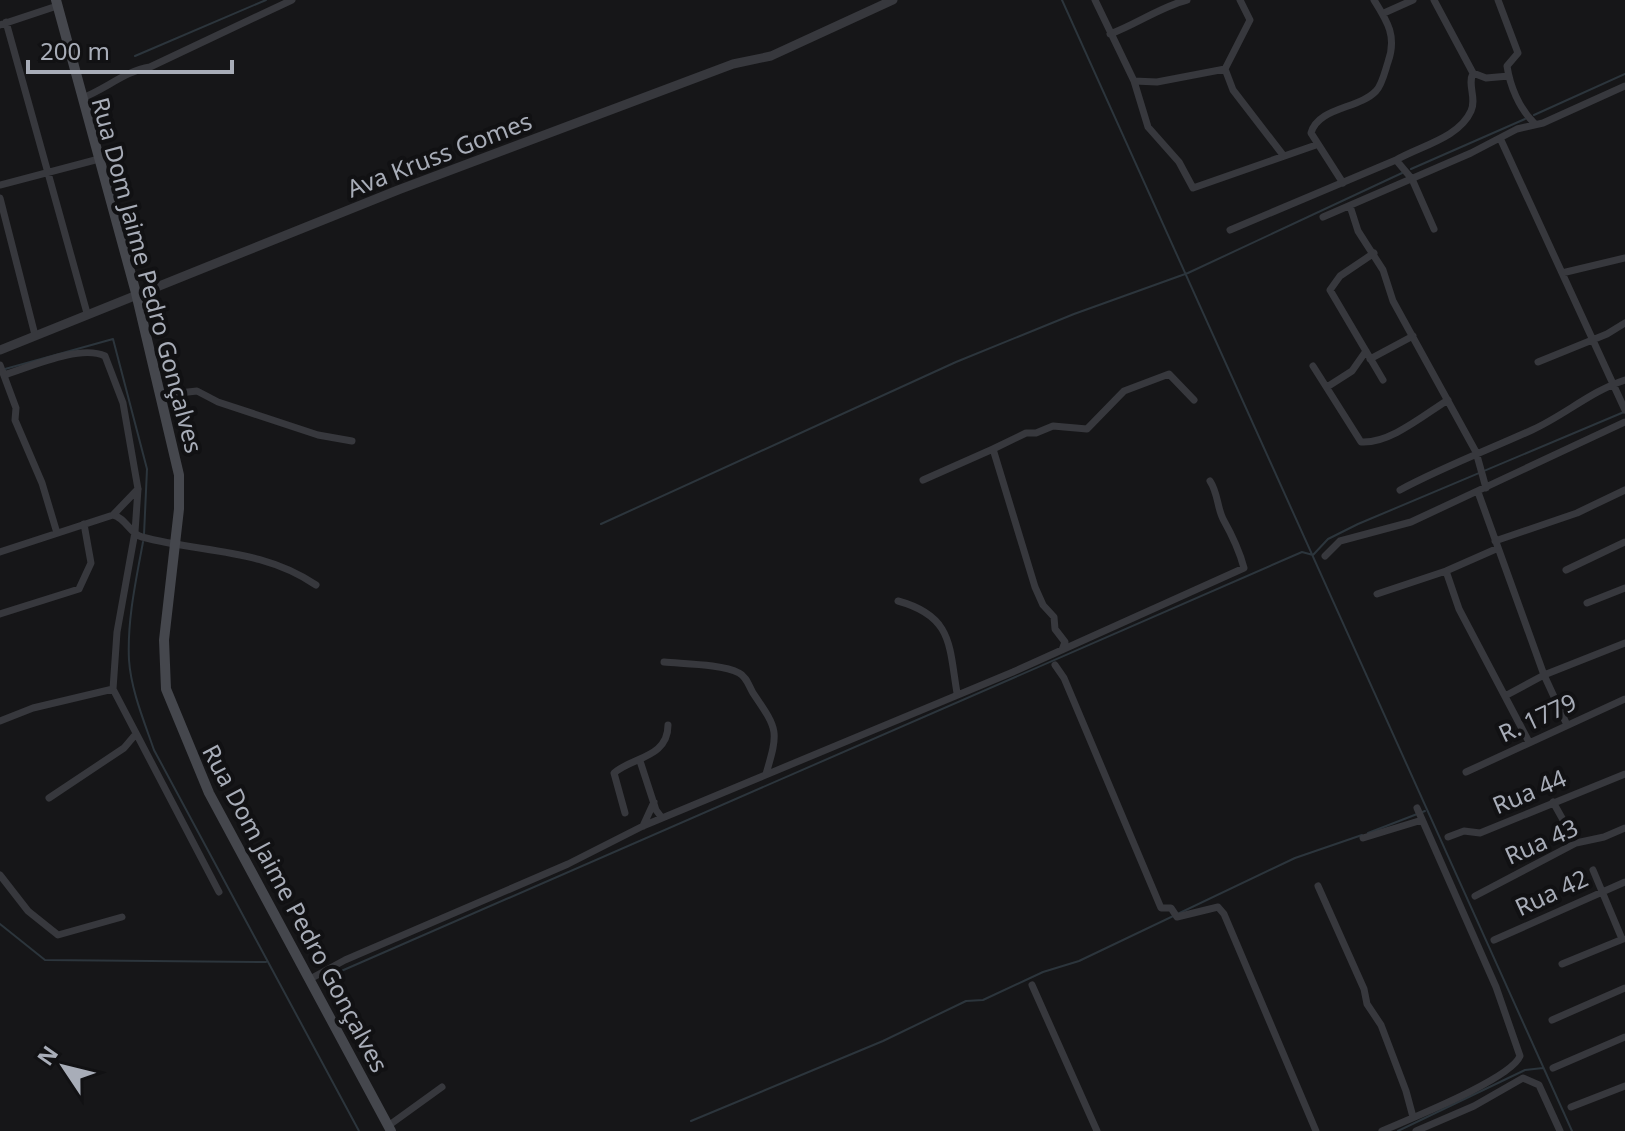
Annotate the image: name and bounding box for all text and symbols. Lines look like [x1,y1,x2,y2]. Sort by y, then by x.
scale bar [28,24,232,74]
text: 200 m [40,34,110,67]
street label: Rua Dom Jaime Pedro Gonçalves [85,94,211,456]
street label: Ava Kruss Gomes [342,104,536,204]
street label: R. 1779 [1493,685,1581,749]
street label: Rua Dom Jaime Pedro Gonçalves [195,738,397,1078]
street label: Rua 44 [1487,761,1571,821]
street label: Rua 43 [1499,810,1583,872]
street label: Rua 42 [1509,861,1593,923]
north arrow [24,1027,104,1107]
text: N [29,1039,64,1071]

